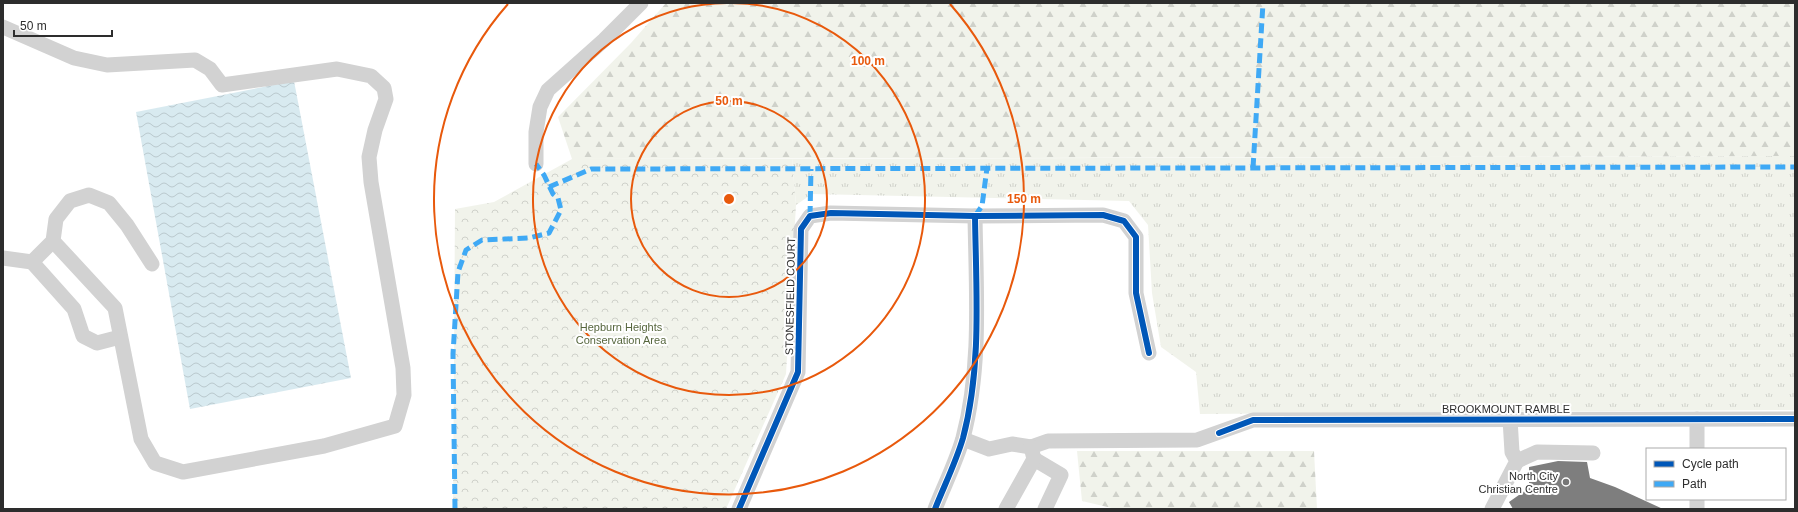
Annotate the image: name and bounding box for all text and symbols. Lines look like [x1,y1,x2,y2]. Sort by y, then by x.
scale bar [14,12,112,38]
text: 50 m [20,19,47,33]
text: 100 m [851,54,885,68]
text: 50 m [715,94,743,108]
centre of rings [722,192,736,206]
text: 150 m [1007,192,1041,206]
street label: STONESFIELD COURT [783,237,797,355]
park label: Hepburn Heights Conservation Area [576,321,667,346]
street label: BROOKMOUNT RAMBLE [1442,403,1570,415]
legend [1646,448,1786,500]
text: Cycle path [1682,457,1739,471]
place label: North City Christian Centre [1479,470,1558,495]
marker: North City Christian Centre [1561,477,1571,487]
text: Path [1682,477,1707,491]

